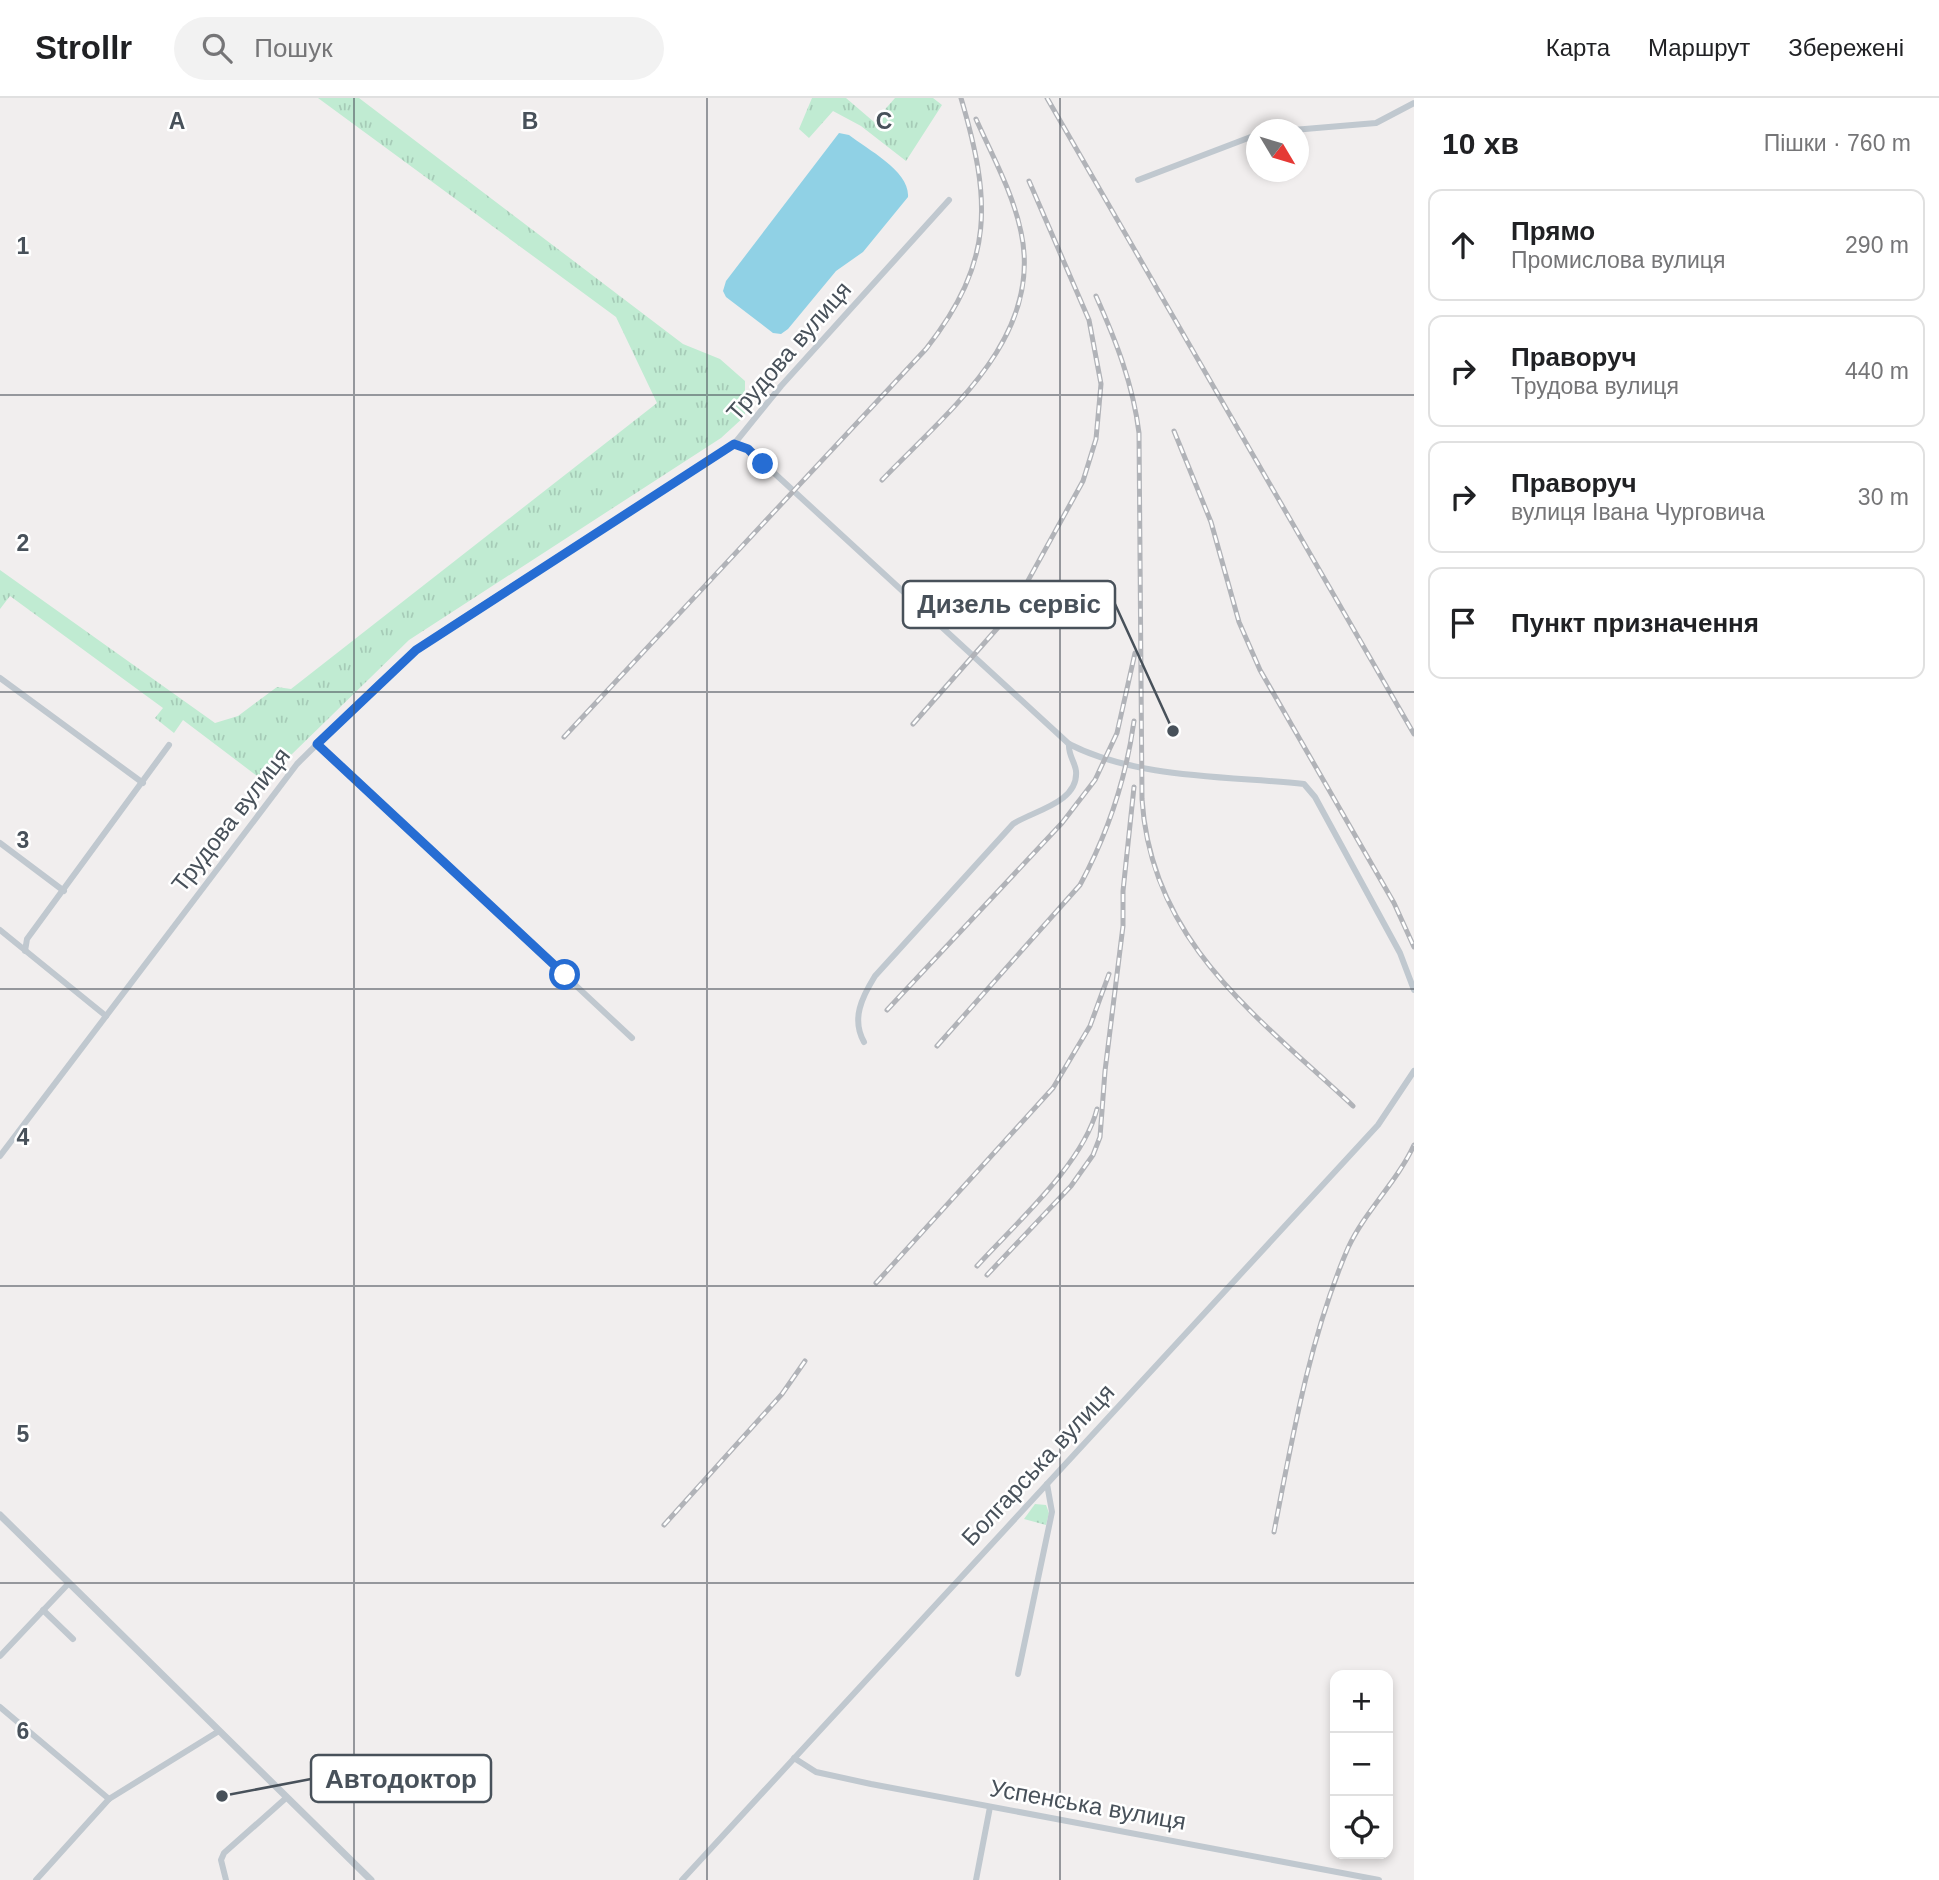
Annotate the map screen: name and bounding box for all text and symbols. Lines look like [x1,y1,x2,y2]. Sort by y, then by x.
search box [174,17,664,80]
text: Strollr [35,29,132,66]
icon: search [198,29,236,67]
text: Пошук [254,33,333,63]
text: Карта [1546,34,1610,61]
text: Маршрут [1648,34,1750,61]
text: Збережені [1788,34,1904,61]
text: A [169,108,185,134]
text: B [522,108,538,134]
text: C [876,108,892,134]
north arrow [1246,119,1309,182]
text: 10 хв [1442,127,1519,160]
text: Пішки · 760 m [1764,130,1911,156]
text: Прямо [1511,216,1595,246]
icon: ahead [1444,226,1482,264]
text: 290 m [1845,232,1909,258]
text: 1 [17,233,30,259]
text: Промислова вулиця [1511,247,1726,273]
street label: Трудова вулиця [721,276,856,426]
text: Праворуч [1511,342,1637,372]
icon: right [1444,352,1482,390]
text: 440 m [1845,358,1909,384]
text: Трудова вулиця [1511,373,1679,399]
route end [747,448,778,479]
text: Праворуч [1511,468,1637,498]
icon: right [1444,478,1482,516]
text: 30 m [1858,484,1909,510]
text: вулиця Івана Чурговича [1511,499,1765,525]
text: 2 [17,530,29,556]
callout: Дизель сервіс [903,581,1115,628]
text: Дизель сервіс [917,589,1101,619]
icon: arrive [1444,604,1482,642]
text: Пункт призначення [1511,608,1759,638]
street label: Трудова вулиця [166,742,295,897]
text: 3 [17,827,29,853]
route start [549,959,580,990]
text: 4 [17,1124,30,1150]
street label: Болгарська вулиця [956,1378,1119,1551]
text: 5 [17,1421,30,1447]
map controls [1330,1670,1393,1859]
button: + [1330,1670,1393,1733]
text: 6 [17,1718,29,1744]
button: − [1330,1733,1393,1796]
callout: Автодоктор [311,1755,491,1802]
text: Автодоктор [325,1764,477,1794]
street label: Успенська вулиця [988,1774,1188,1835]
button: locate [1330,1796,1393,1859]

